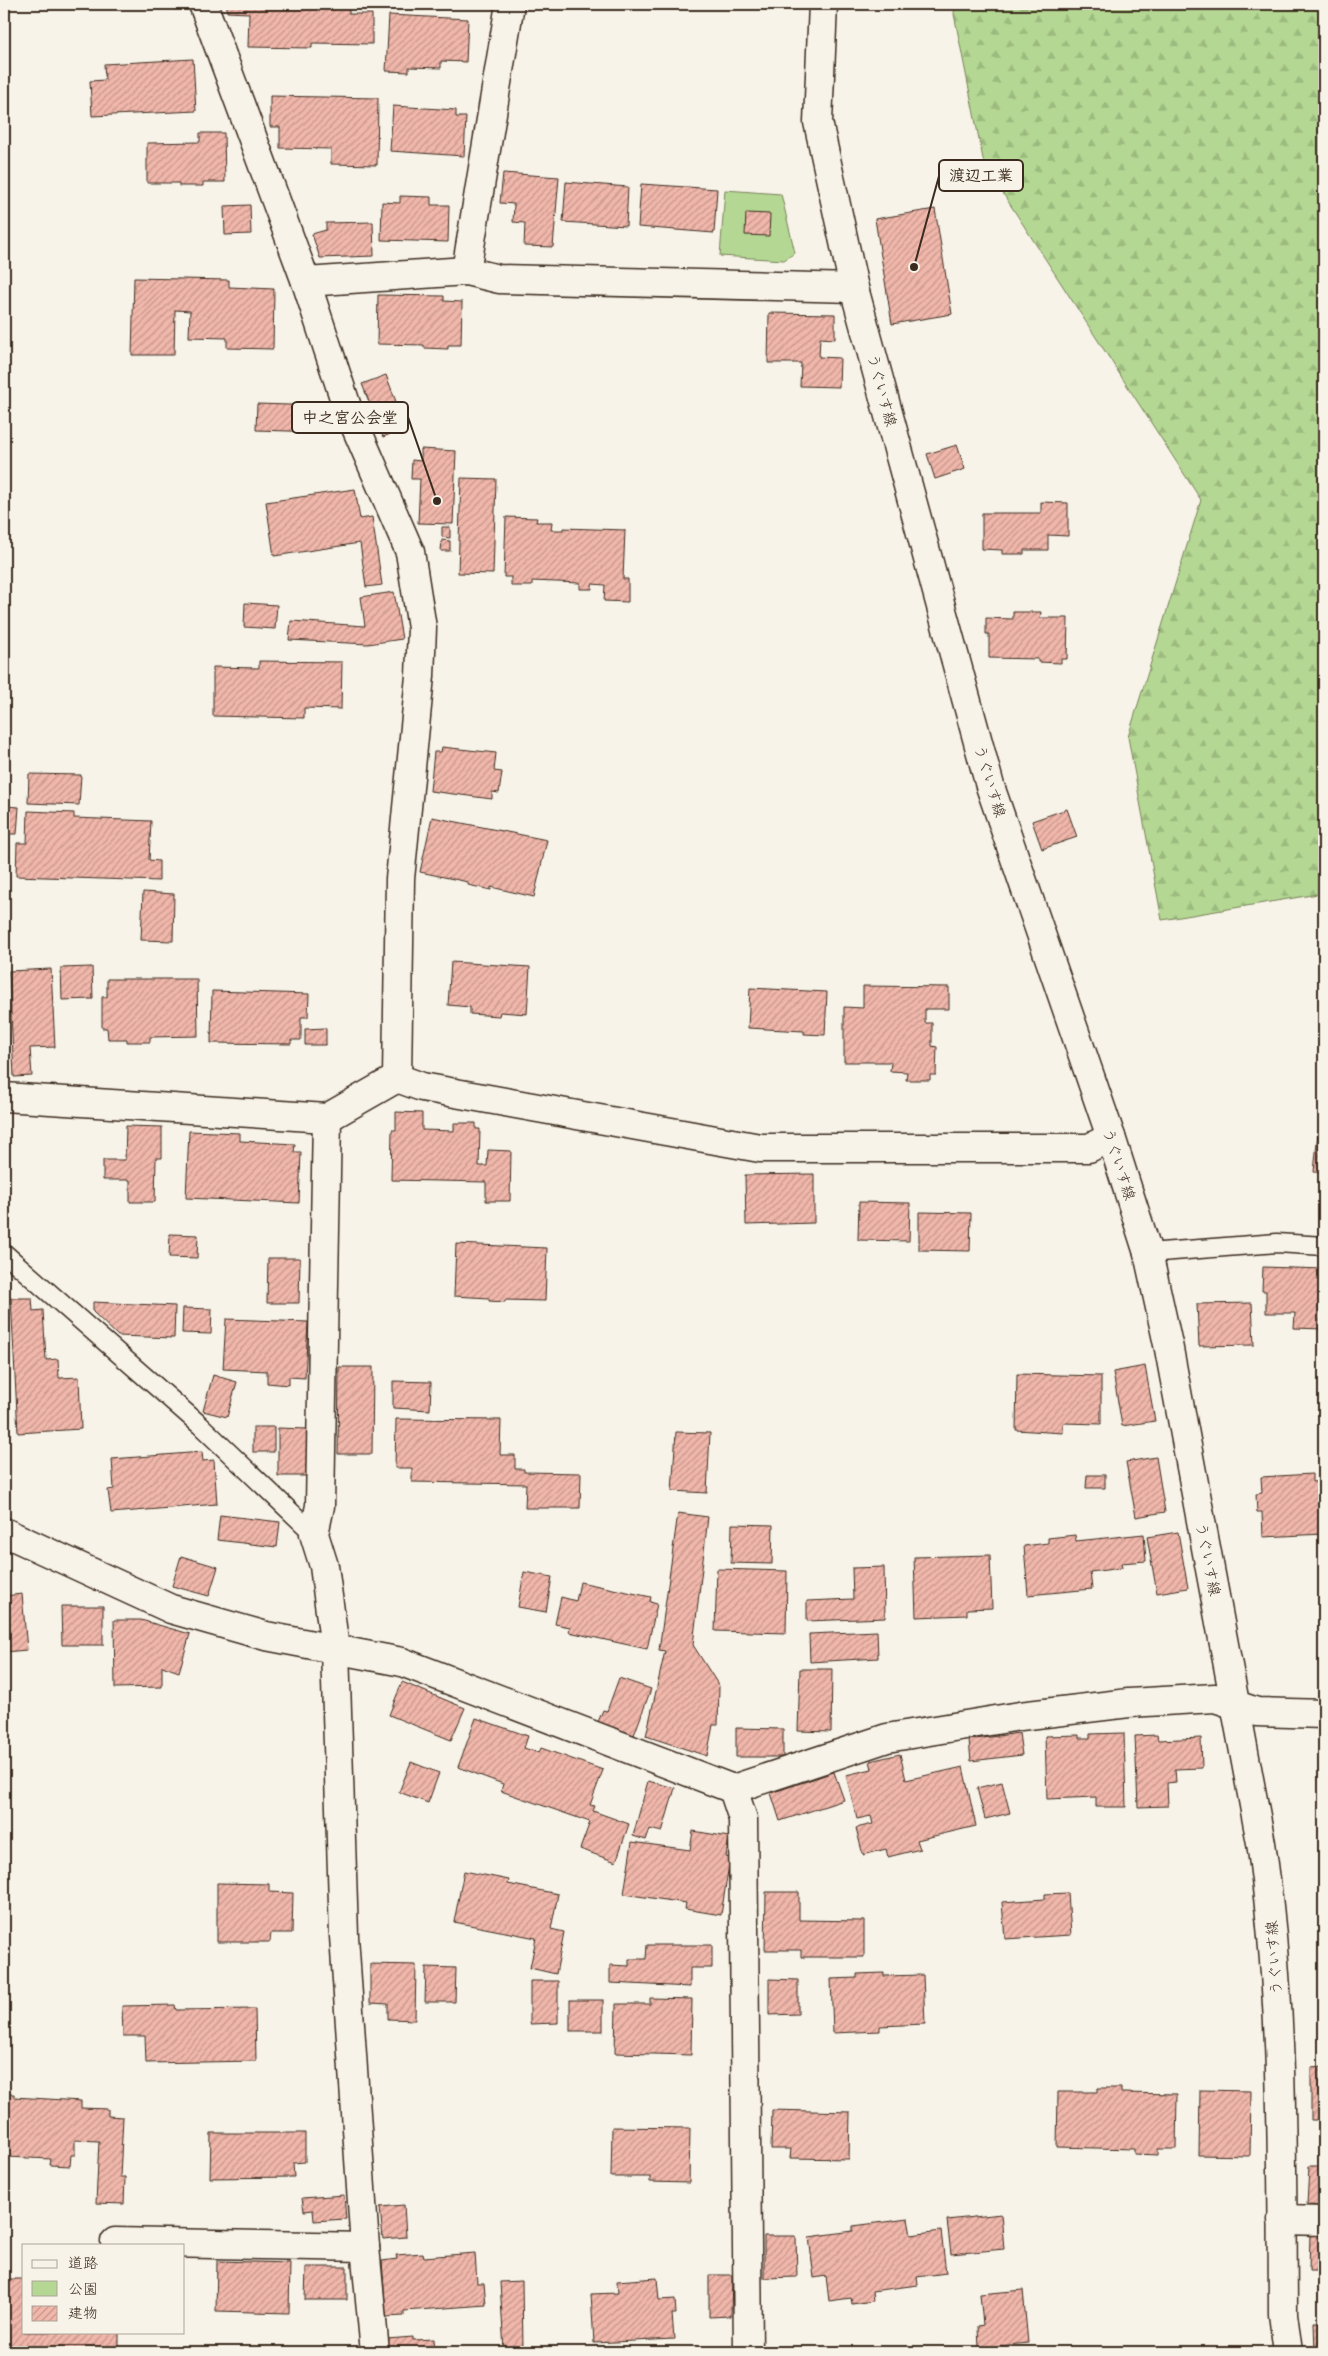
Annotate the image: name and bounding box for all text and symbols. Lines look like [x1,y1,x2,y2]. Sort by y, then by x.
callout: 渡辺工業 [939,160,1023,191]
text: 渡辺工業 [949,165,1013,187]
street label: うぐいす線 [862,351,901,429]
callout: 中之宮公会堂 [292,402,408,433]
text: 中之宮公会堂 [302,407,398,429]
street label: うぐいす線 [969,742,1011,820]
street label: うぐいす線 [1097,1125,1140,1203]
street label: うぐいす線 [1190,1520,1225,1598]
street label: うぐいす線 [1261,1920,1288,1996]
legend [22,2244,185,2334]
text: 道路 [68,2253,98,2274]
text: 公園 [68,2279,98,2300]
text: 建物 [68,2303,98,2324]

